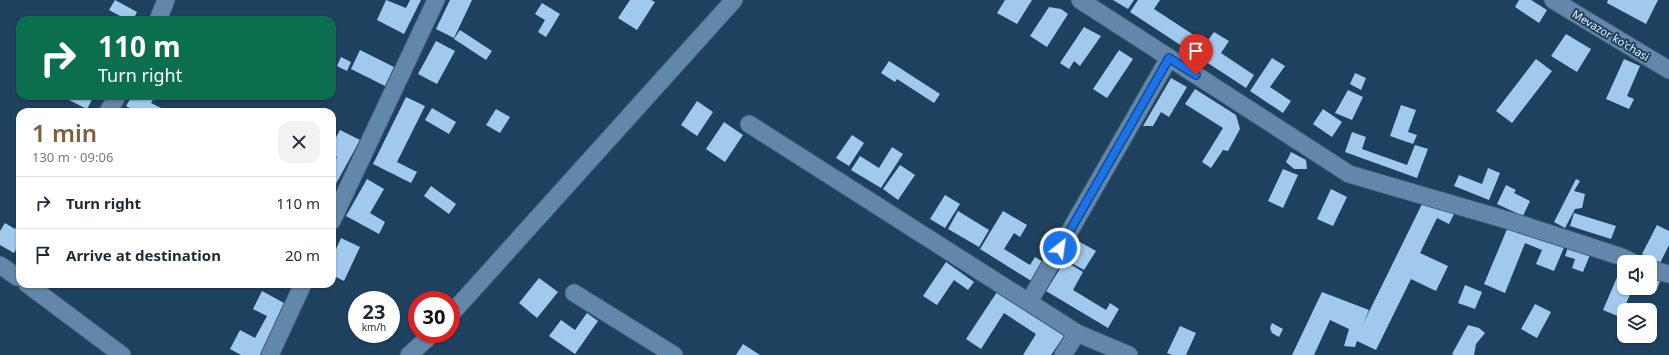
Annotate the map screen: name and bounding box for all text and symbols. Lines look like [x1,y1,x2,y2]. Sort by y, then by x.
street label: Mevazor ko'chasi [1570,6,1652,64]
text: 110 m [98,27,181,65]
icon: right [32,32,84,84]
pin [1179,34,1213,75]
icon: arrive [1185,40,1207,62]
text: Turn right [98,63,182,87]
text: 1 min [32,116,97,149]
button: close [278,121,320,163]
text: 130 m · 09:06 [32,148,113,166]
icon: right [32,192,54,214]
text: Turn right [66,193,141,213]
text: 110 m [276,193,320,213]
position arrow [1039,227,1081,269]
icon: arrive [32,244,54,266]
text: Arrive at destination [66,245,221,265]
text: 20 m [285,245,320,265]
map controls [1617,255,1657,343]
button: sound [1617,255,1657,295]
speed limit sign: 30 [408,291,460,343]
text: 23 [363,298,385,325]
button: layers [1617,303,1657,343]
text: km/h [362,320,386,334]

